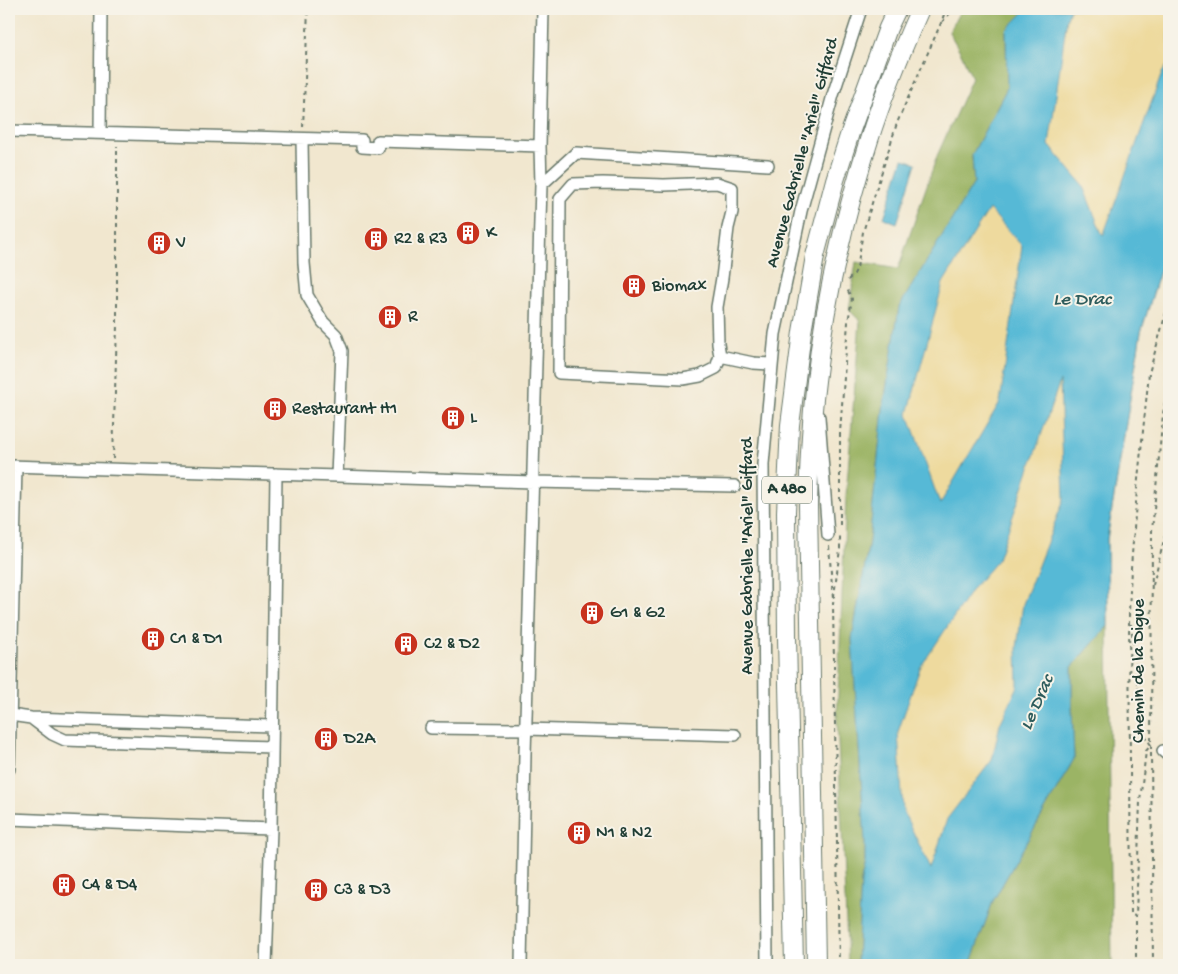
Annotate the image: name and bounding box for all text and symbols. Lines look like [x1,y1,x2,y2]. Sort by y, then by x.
street label: Avenue Gabrielle "Ariel" Giffard [762,35,844,270]
building icon: K [455,220,481,246]
place label: K [486,223,498,244]
building icon: R2 & R3 [363,226,389,252]
place label: R2 & R3 [394,229,448,250]
building icon: V [146,230,172,256]
place label: V [175,233,186,254]
building icon: Biomax [621,273,647,299]
place label: Biomax [651,276,707,297]
water label: Le Drac [1053,289,1113,312]
building icon: R [377,304,403,330]
place label: R [408,307,418,328]
building icon: Restaurant H1 [262,396,288,422]
place label: Restaurant H1 [292,399,397,420]
building icon: L [440,405,466,431]
place label: L [470,408,478,429]
street label: Avenue Gabrielle "Ariel" Giffard [738,436,759,674]
road number: A 480 [762,476,812,504]
street label: Chemin de la Digue [1129,598,1150,743]
building icon: G1 & G2 [579,600,605,626]
place label: G1 & G2 [610,603,666,624]
building icon: C1 & D1 [140,626,166,652]
place label: C1 & D1 [170,629,223,650]
building icon: C2 & D2 [393,631,419,657]
place label: C2 & D2 [424,634,480,655]
water label: Le Drac [1016,670,1061,734]
building icon: D2A [313,726,339,752]
place label: D2A [343,729,377,750]
building icon: N1 & N2 [566,820,592,846]
place label: N1 & N2 [596,823,653,844]
building icon: C4 & D4 [51,872,77,898]
place label: C4 & D4 [82,875,138,896]
building icon: C3 & D3 [303,877,329,903]
place label: C3 & D3 [334,880,391,901]

